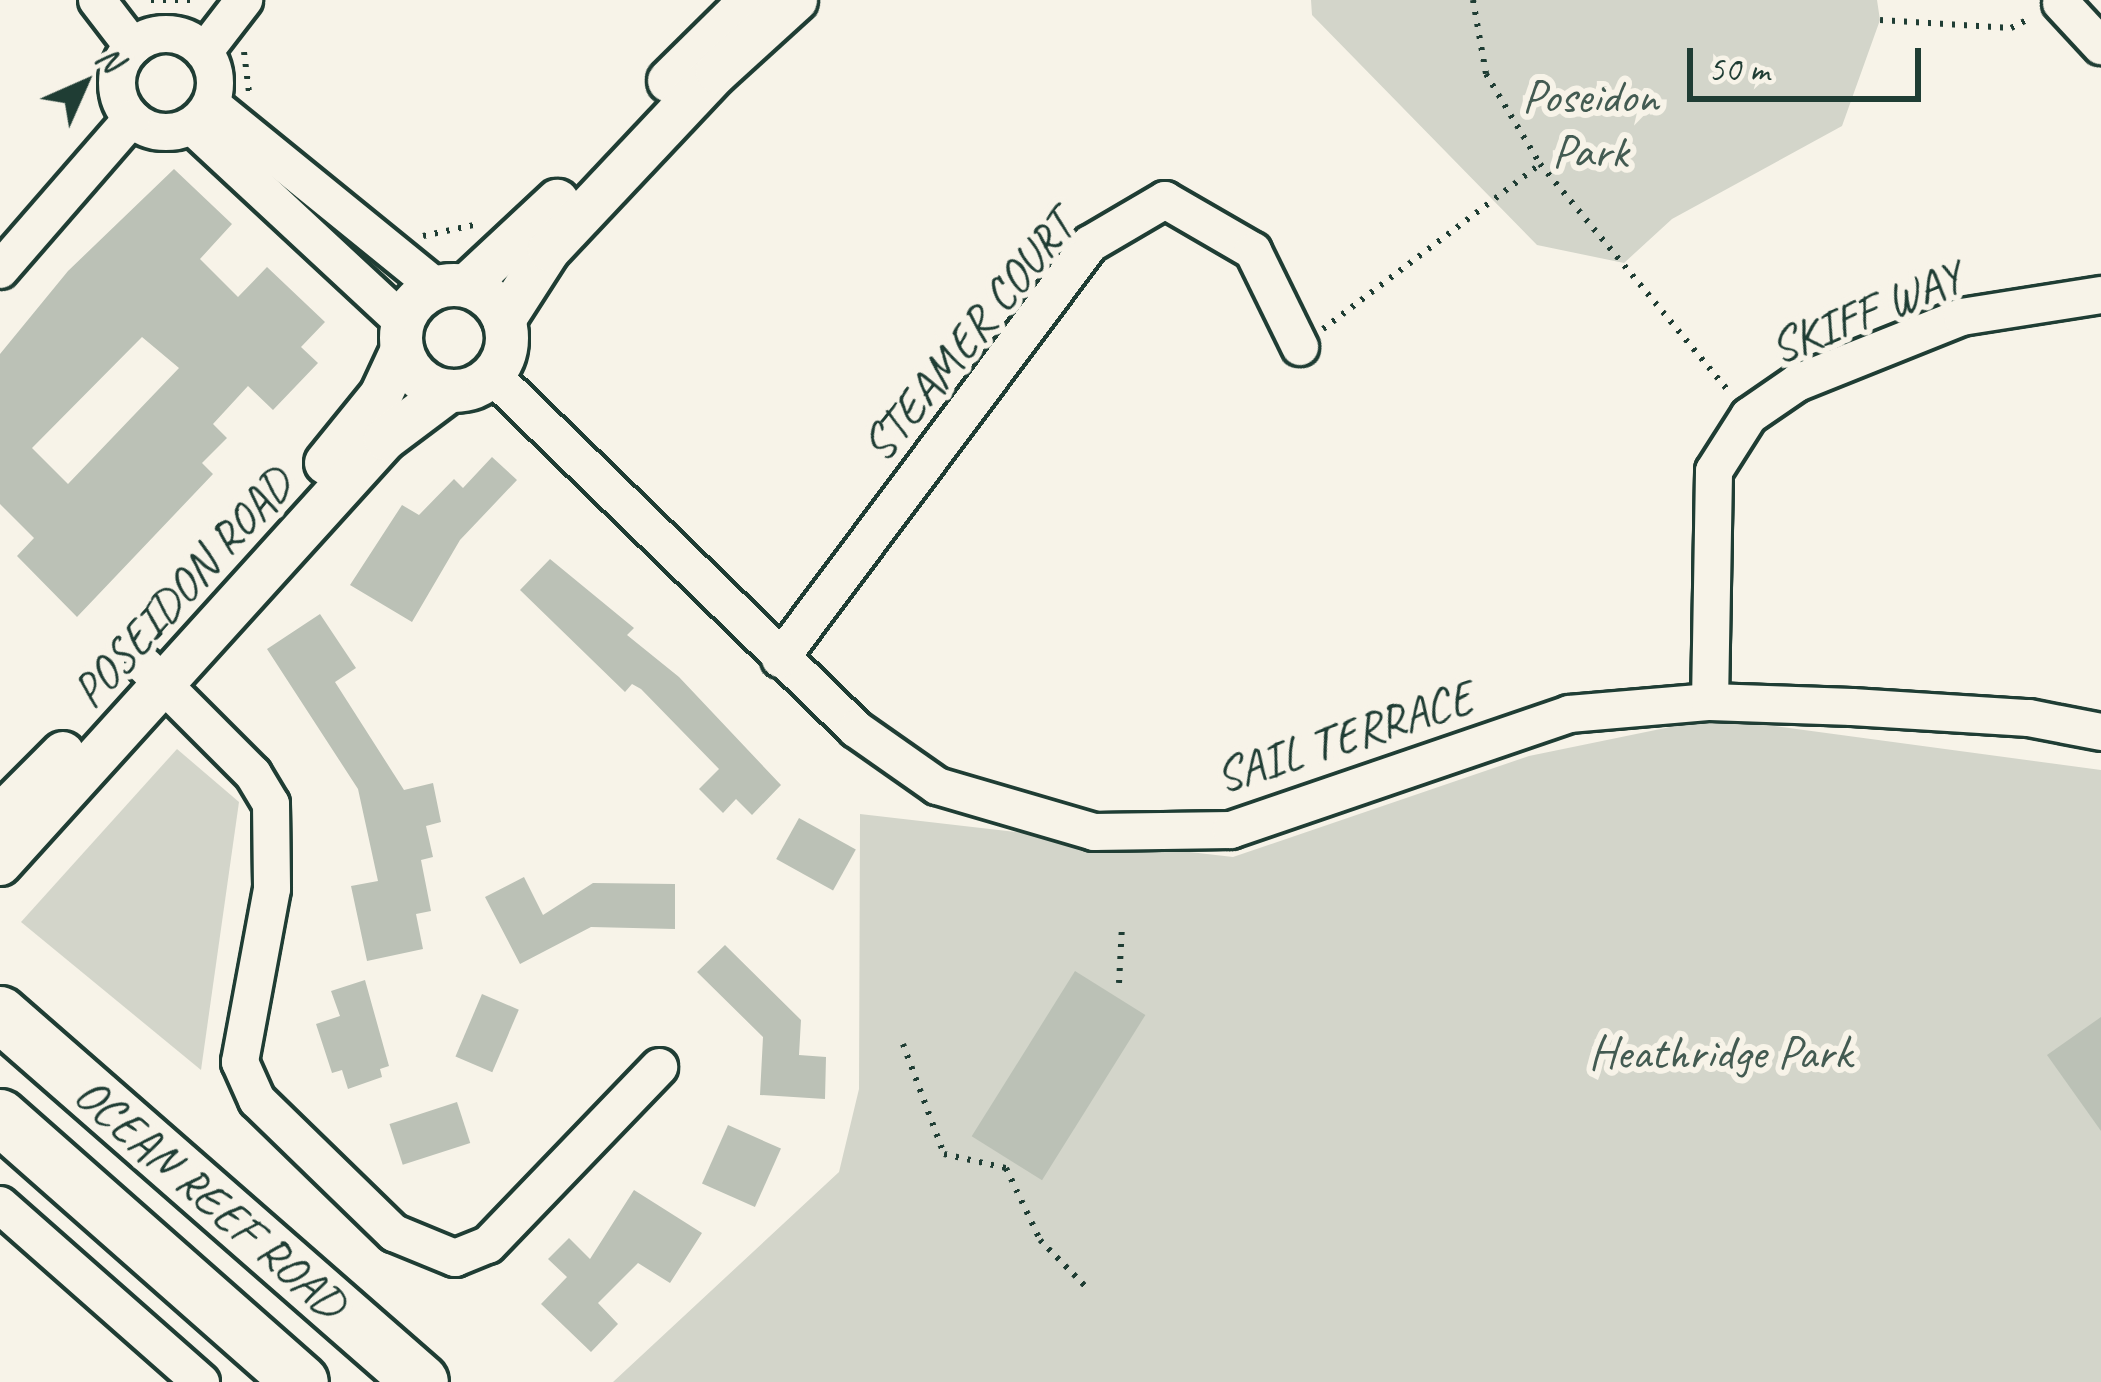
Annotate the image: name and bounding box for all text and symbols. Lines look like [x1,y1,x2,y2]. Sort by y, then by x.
north arrow [24,24,144,144]
scale bar [1693,24,1927,98]
text: N [87,36,132,81]
text: 50 m [1708,46,1769,92]
park label: Poseidon Park [1522,67,1658,180]
street label: STEAMER COURT [849,199,1087,473]
street label: SKIFF WAY [1761,247,1971,377]
street label: POSEIDON ROAD [58,455,306,721]
street label: SAIL TERRACE [1210,669,1478,805]
park label: Heathridge Park [1587,1024,1853,1082]
street label: OCEAN REEF ROAD [61,1063,359,1333]

